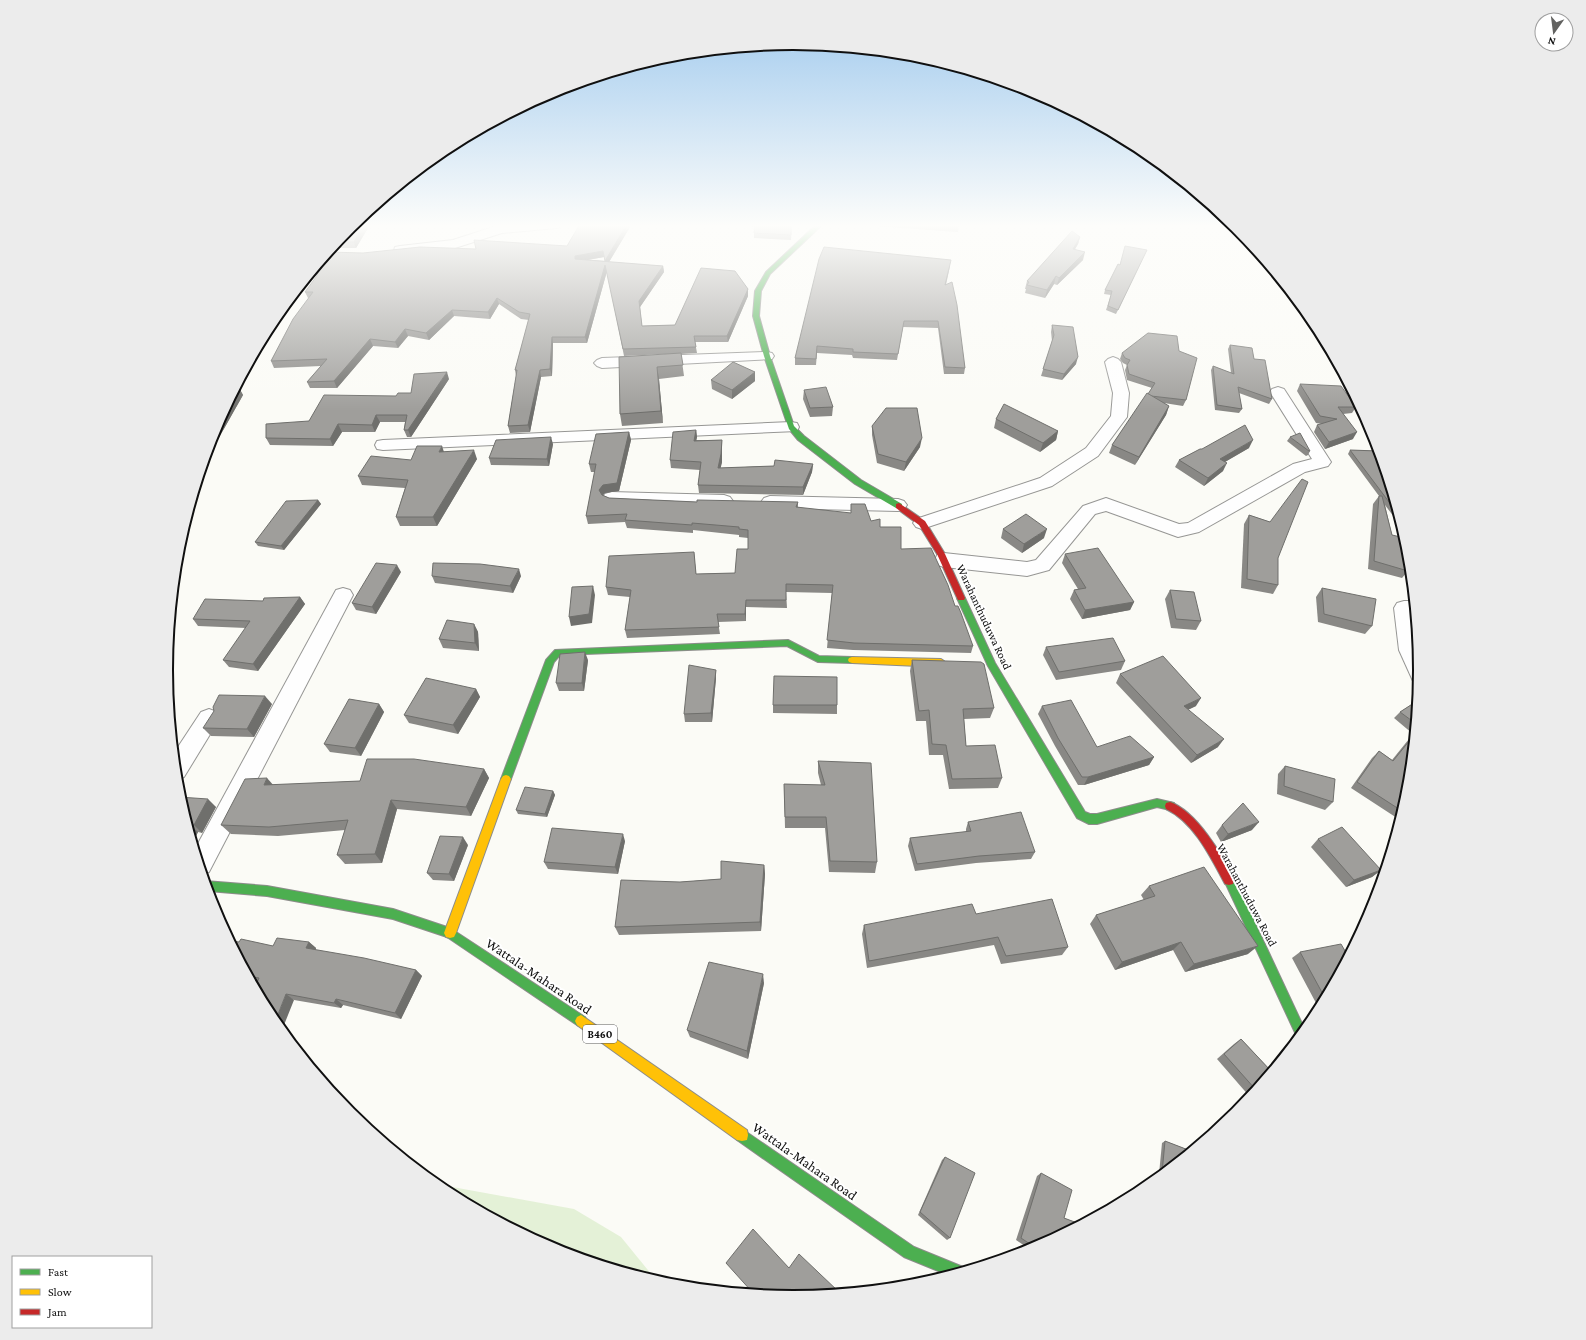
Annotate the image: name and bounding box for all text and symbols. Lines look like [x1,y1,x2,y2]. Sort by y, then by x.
north arrow [1534,12,1574,52]
text: N [1546,35,1557,48]
street label: Warahanthuduwa Road [953,562,1015,672]
street label: Warahanthuduwa Road [1214,841,1280,949]
street label: Wattala-Mahara Road [483,935,595,1018]
road number: B460 [583,1025,617,1043]
street label: Wattala-Mahara Road [750,1119,861,1203]
legend [12,1256,152,1328]
text: Fast [48,1265,69,1279]
text: Slow [48,1285,72,1299]
text: Jam [47,1305,67,1319]

